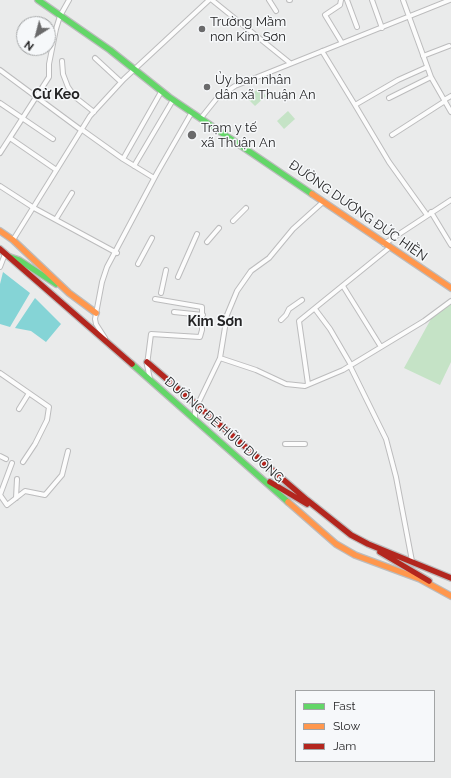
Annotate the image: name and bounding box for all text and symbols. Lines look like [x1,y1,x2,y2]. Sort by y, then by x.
place label: Trường Mầm non Kim Sơn [210,14,286,45]
north arrow [16,16,56,56]
marker: Trường Mầm non Kim Sơn [197,24,207,34]
text: N [22,38,36,53]
place label: Ủy ban nhân dân xã Thuận An [215,72,316,103]
marker: Ủy ban nhân dân xã Thuận An [202,82,212,92]
district label: Cừ Keo [32,87,80,103]
place label: Trạm y tế xã Thuận An [201,120,275,151]
marker: Trạm y tế xã Thuận An [186,129,198,141]
street label: ĐƯỜNG DƯƠNG ĐỨC HIỀN [286,157,430,265]
district label: Kim Sơn [188,314,242,330]
street label: ĐƯỜNG ĐÊ HỮU ĐUỐNG [161,374,287,486]
legend [295,690,435,762]
text: Fast [333,699,356,713]
text: Slow [333,719,360,733]
text: Jam [333,739,356,753]

